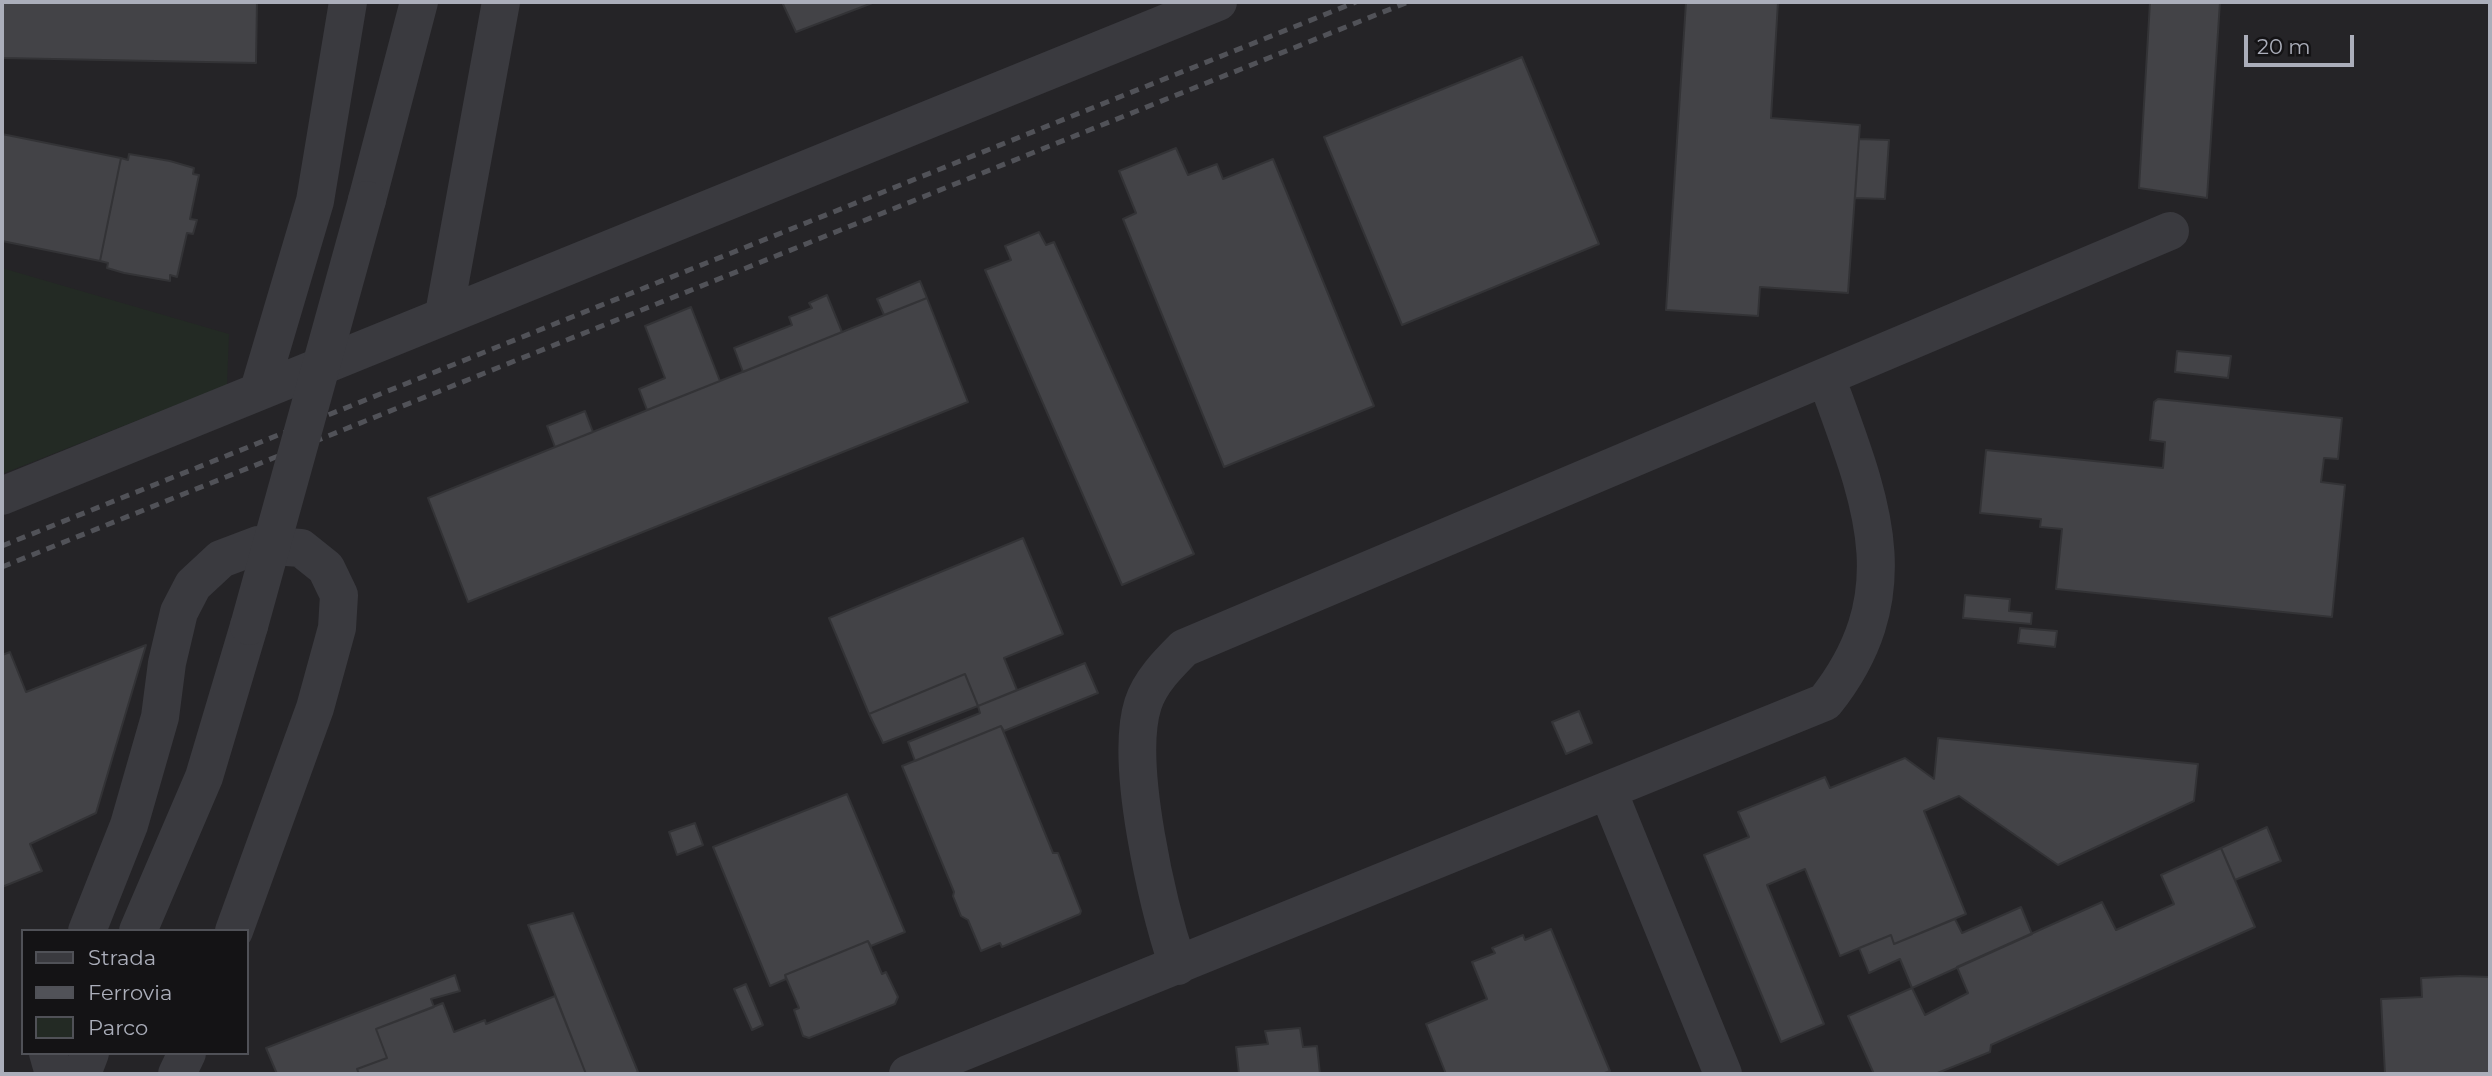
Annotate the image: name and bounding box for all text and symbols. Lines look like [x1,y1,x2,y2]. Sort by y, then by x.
scale bar [2247,21,2357,65]
text: 20 m [2257,34,2311,59]
legend [21,929,248,1055]
text: Strada [88,945,156,970]
text: Ferrovia [88,980,172,1005]
text: Parco [88,1015,148,1040]

